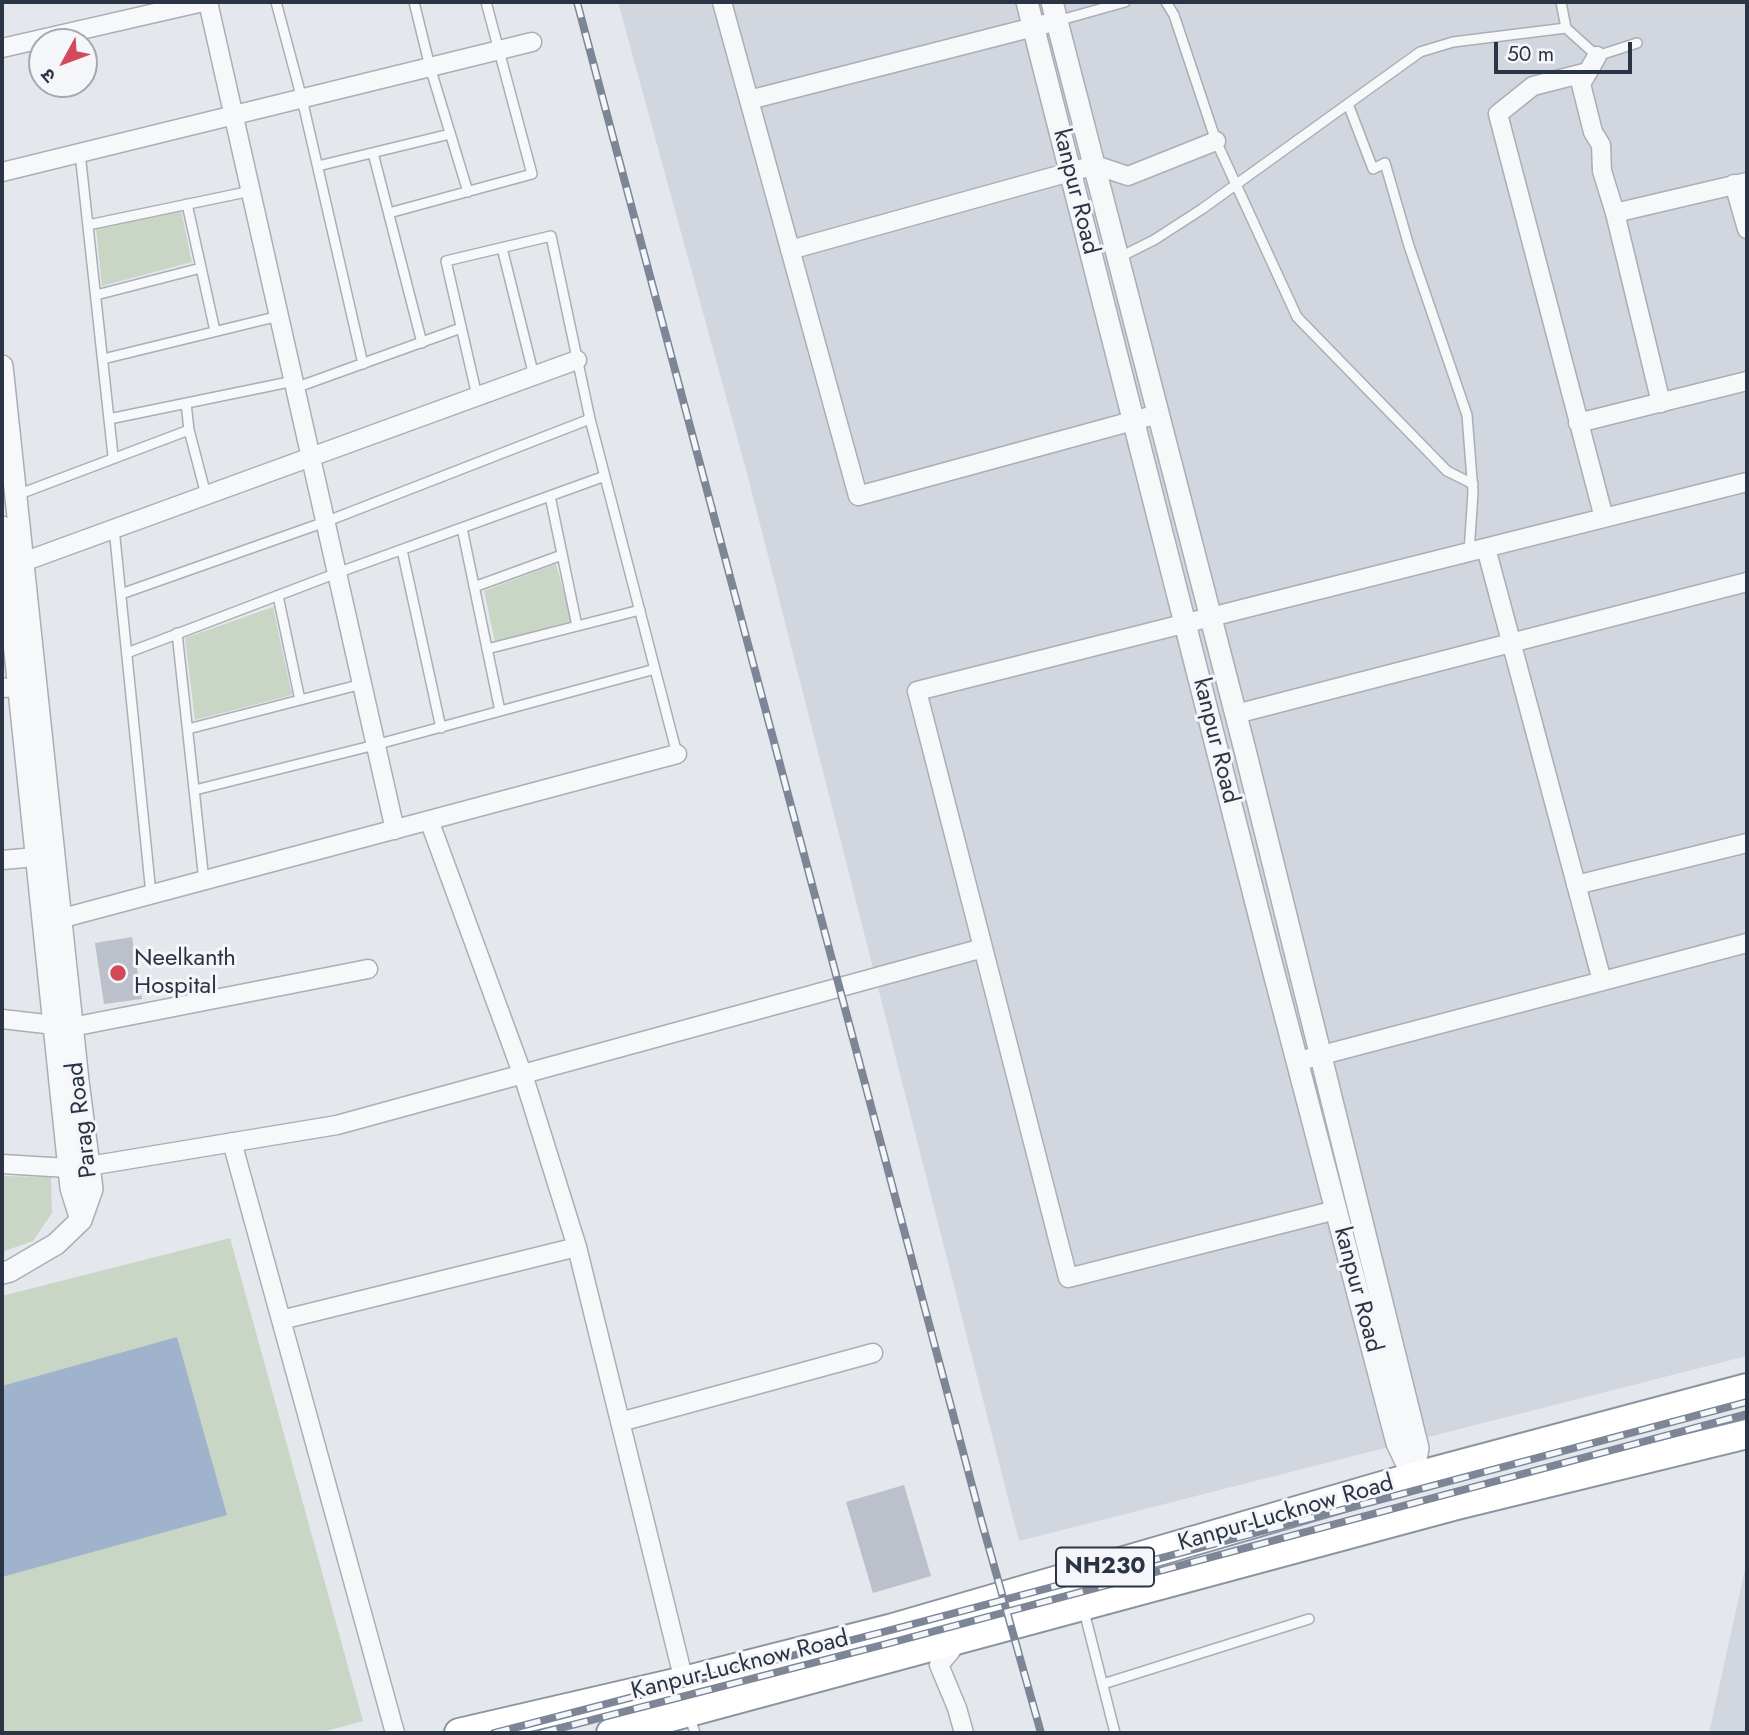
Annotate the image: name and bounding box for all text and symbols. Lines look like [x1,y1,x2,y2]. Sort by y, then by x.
north arrow [28,28,98,98]
scale bar [1497,28,1635,72]
text: 50 m [1507,39,1554,69]
text: उ [34,63,62,89]
street label: kanpur Road [1046,126,1104,258]
street label: kanpur Road [1186,675,1244,807]
place label: Neelkanth Hospital [134,945,236,1001]
marker: Neelkanth Hospital [108,963,128,983]
street label: Parag Road [62,1060,104,1180]
street label: kanpur Road [1327,1224,1387,1356]
street label: Kanpur-Lucknow Road [1175,1469,1397,1559]
road number: NH230 [1056,1548,1154,1586]
street label: Kanpur-Lucknow Road [628,1625,852,1707]

